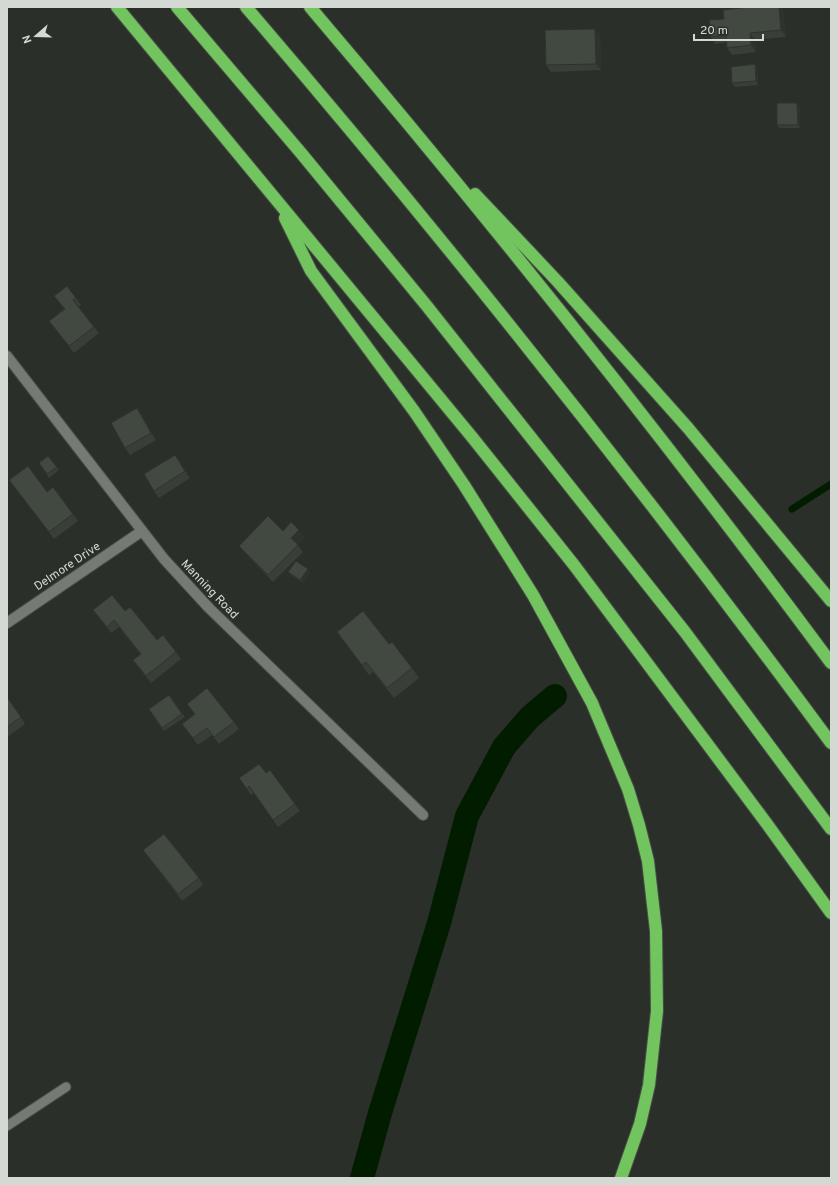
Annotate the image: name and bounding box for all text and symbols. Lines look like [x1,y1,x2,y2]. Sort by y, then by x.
north arrow [16,16,56,56]
scale bar [694,16,763,42]
text: 20 m [700,23,728,39]
text: N [20,33,35,45]
street label: Delmore Drive [31,539,104,595]
street label: Manning Road [177,557,242,623]

